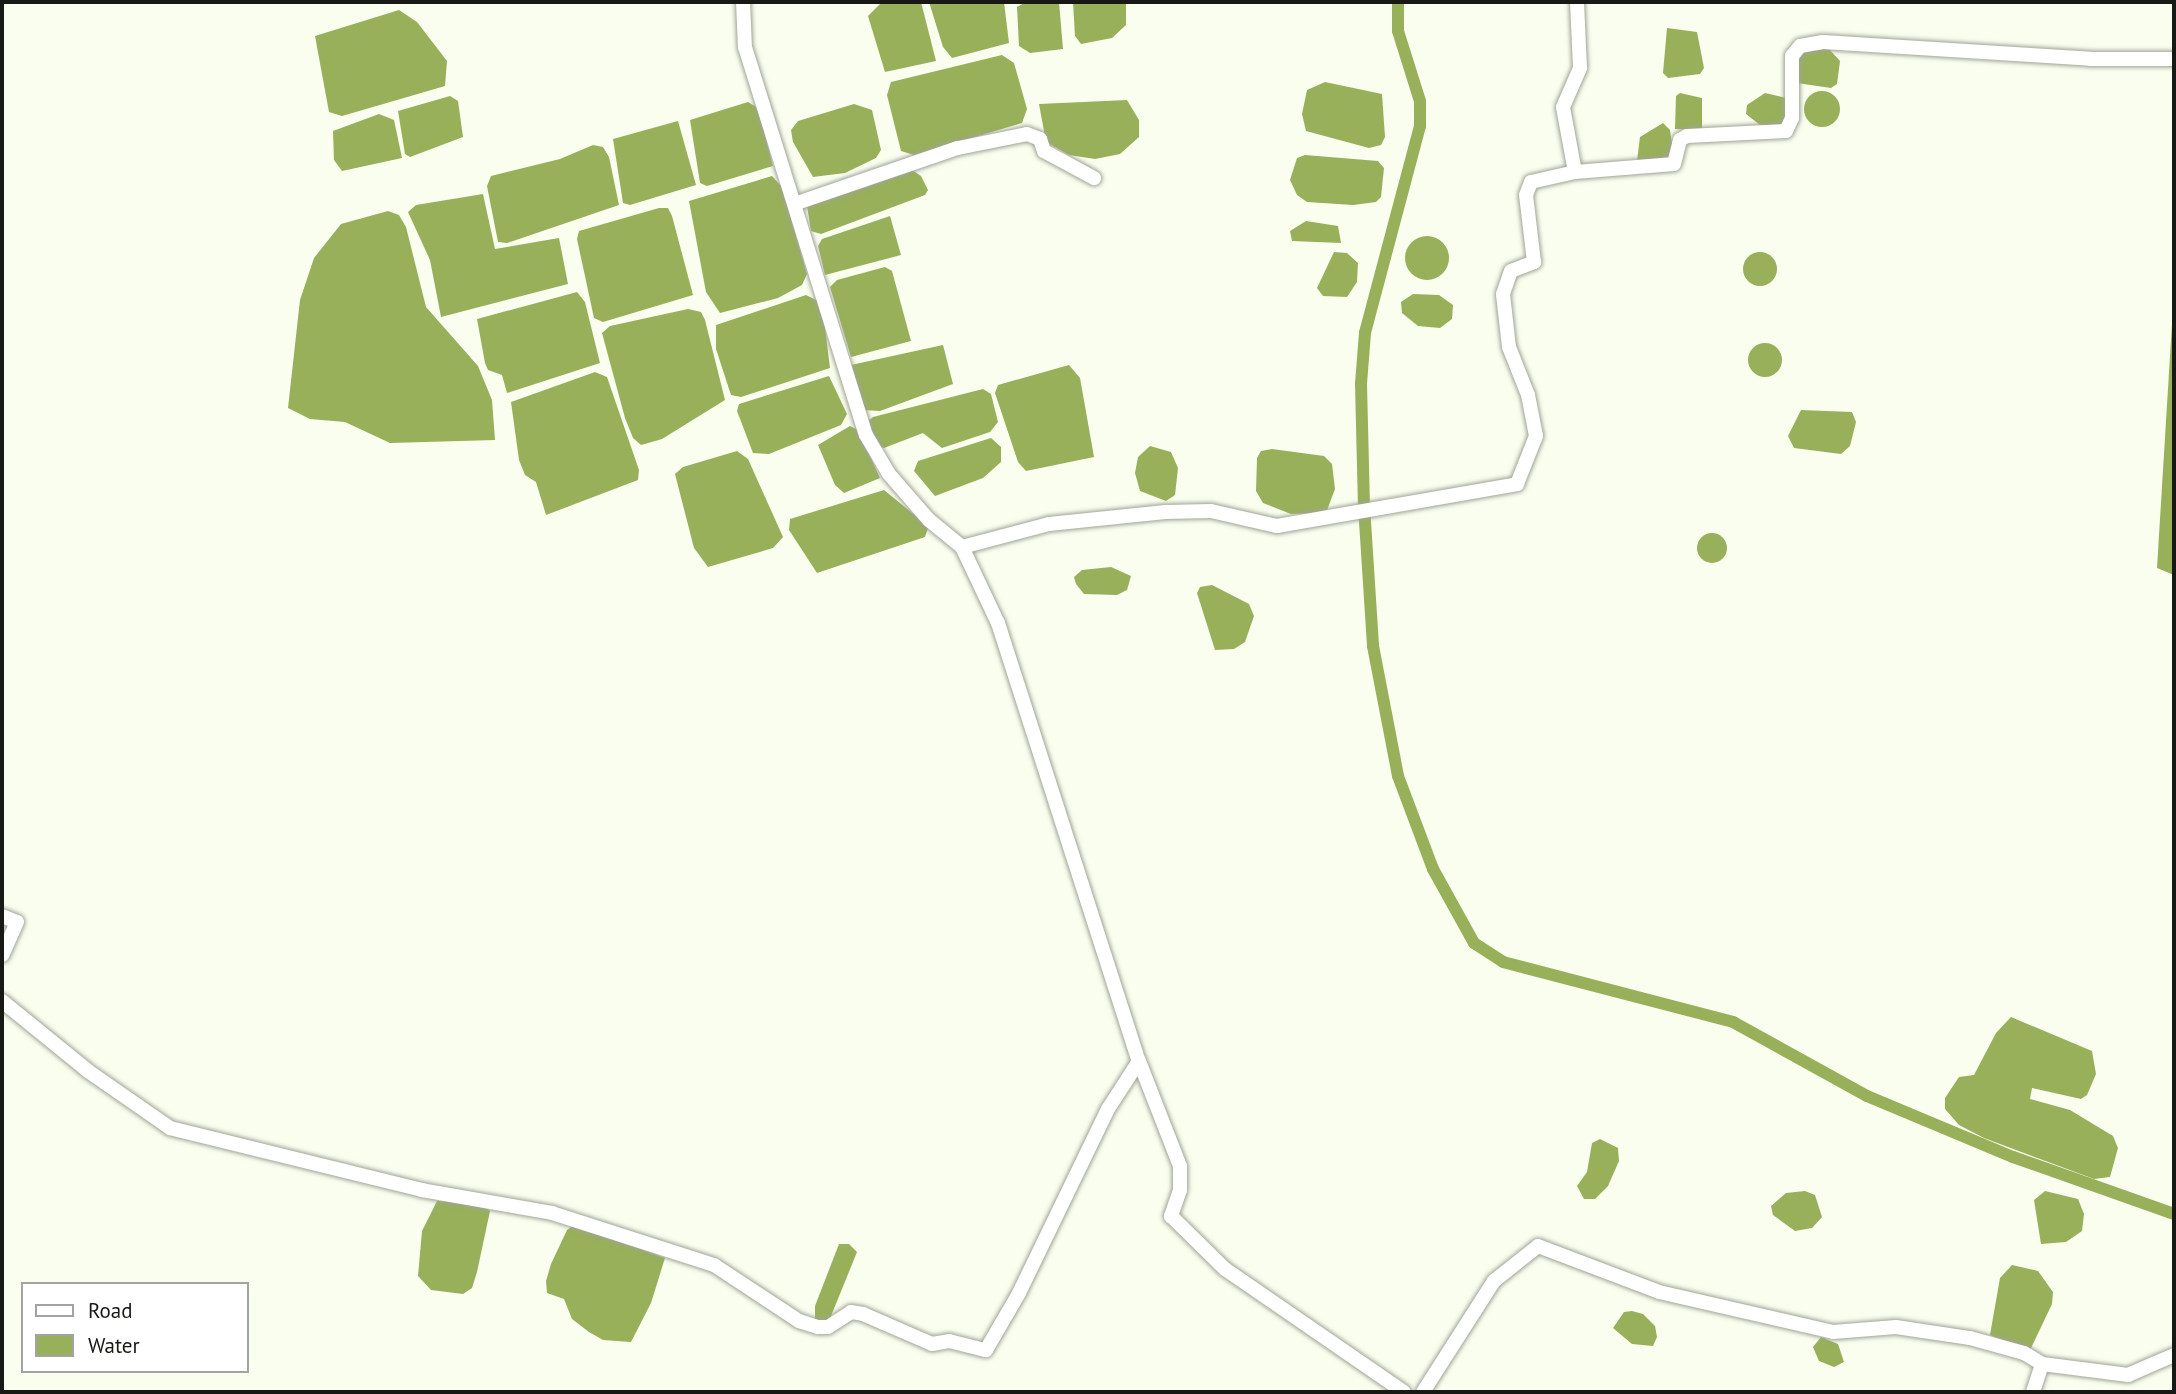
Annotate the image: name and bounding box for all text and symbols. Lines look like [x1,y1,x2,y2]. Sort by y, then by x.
legend [21,1282,248,1373]
text: Road [88,1297,132,1324]
text: Water [88,1332,140,1359]

